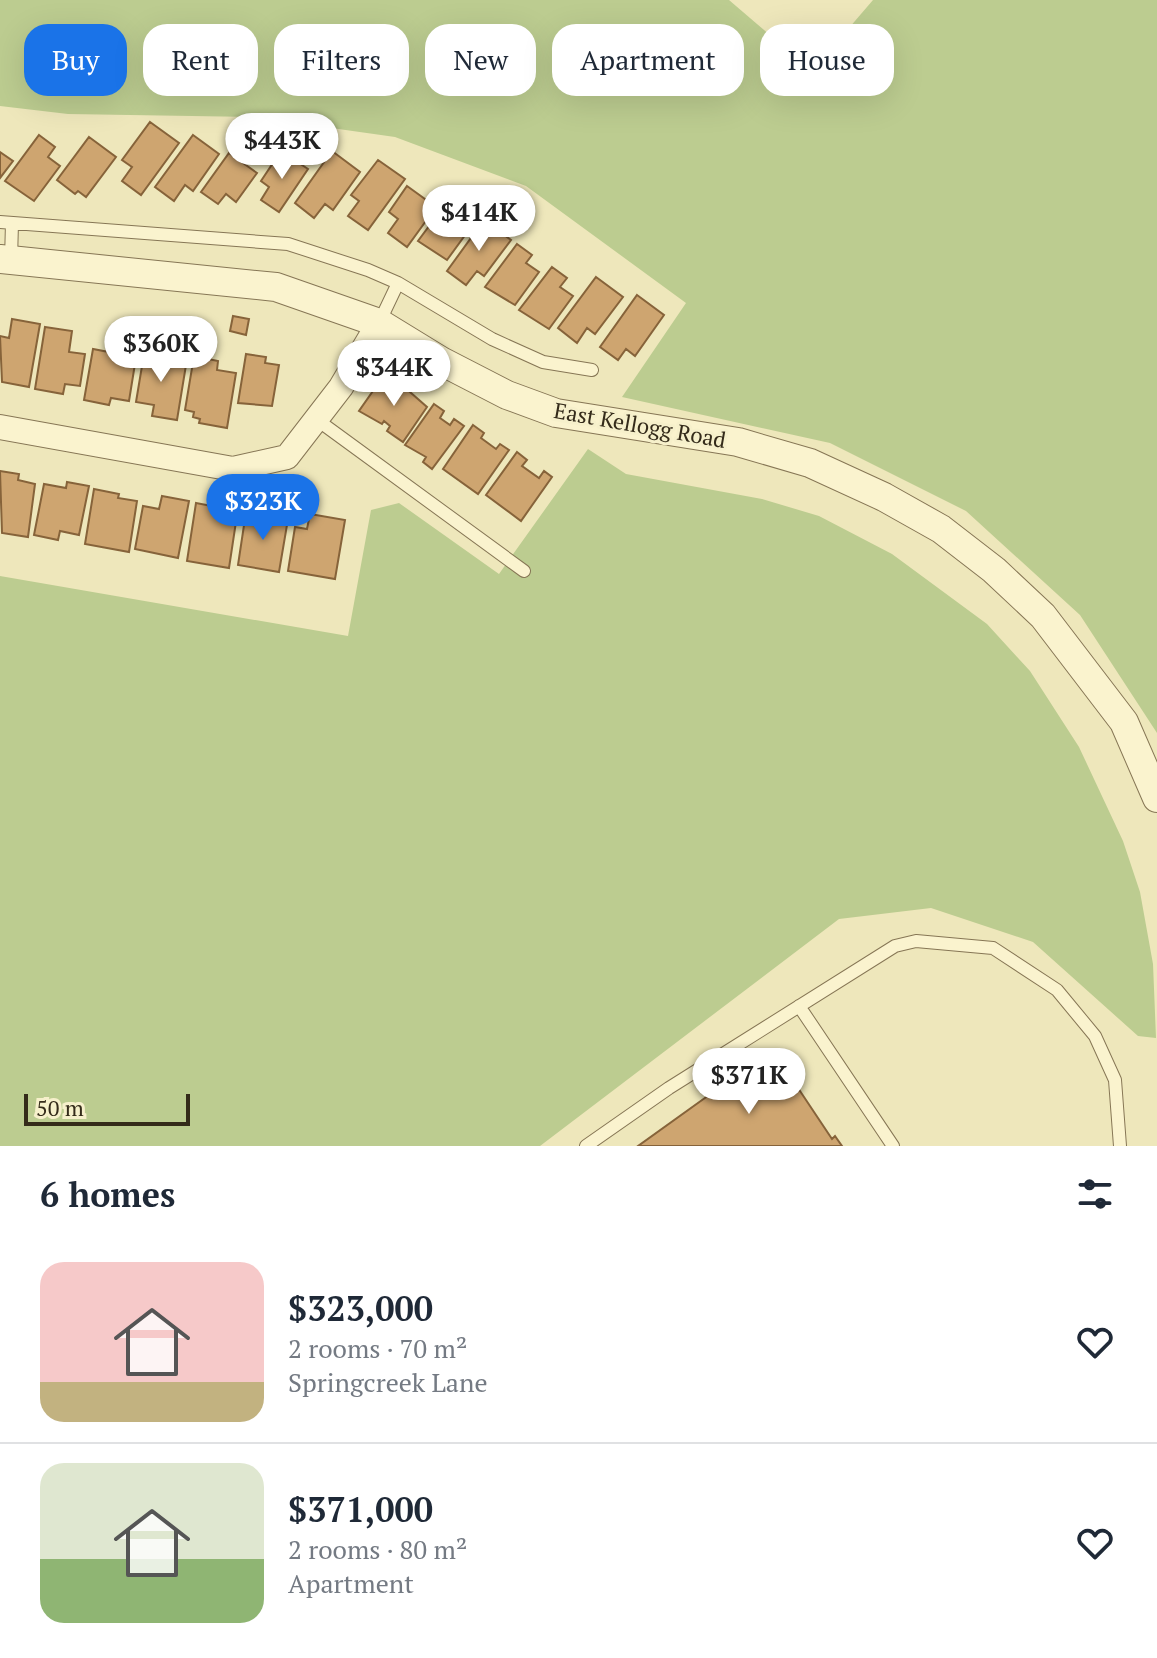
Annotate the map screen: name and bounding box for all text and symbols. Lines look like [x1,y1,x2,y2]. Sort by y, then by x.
chip: Buy [24,24,127,96]
chip: Rent [143,24,258,96]
chip: Filters [274,24,409,96]
chip: New [425,24,536,96]
chip: Apartment [552,24,744,96]
chip: House [760,24,894,96]
pin: $443K [226,113,338,181]
text: $443K [243,122,321,156]
pin: $414K [423,185,535,253]
text: $414K [440,194,518,228]
pin: $360K [105,316,217,384]
text: $360K [122,325,200,359]
pin: $344K [338,340,450,408]
text: $344K [355,349,433,383]
street label: East Kellogg Road [552,395,728,454]
pin: $323K [207,474,319,542]
text: $323K [224,483,302,517]
pin: $371K [693,1048,805,1116]
text: $371K [710,1057,788,1091]
scale bar [24,1090,190,1126]
text: 50 m [36,1093,84,1122]
text: 6 homes [40,1172,175,1217]
icon: filters [1073,1172,1117,1216]
text: $323,000 [288,1286,433,1331]
icon: home [104,1294,200,1390]
icon: heart [1073,1320,1117,1364]
text: 2 rooms · 70 m² [288,1331,467,1365]
text: Springcreek Lane [288,1365,488,1399]
text: $371,000 [288,1487,433,1532]
icon: home [104,1495,200,1591]
icon: heart [1073,1521,1117,1565]
text: 2 rooms · 80 m² [288,1532,467,1566]
text: Apartment [288,1566,414,1600]

